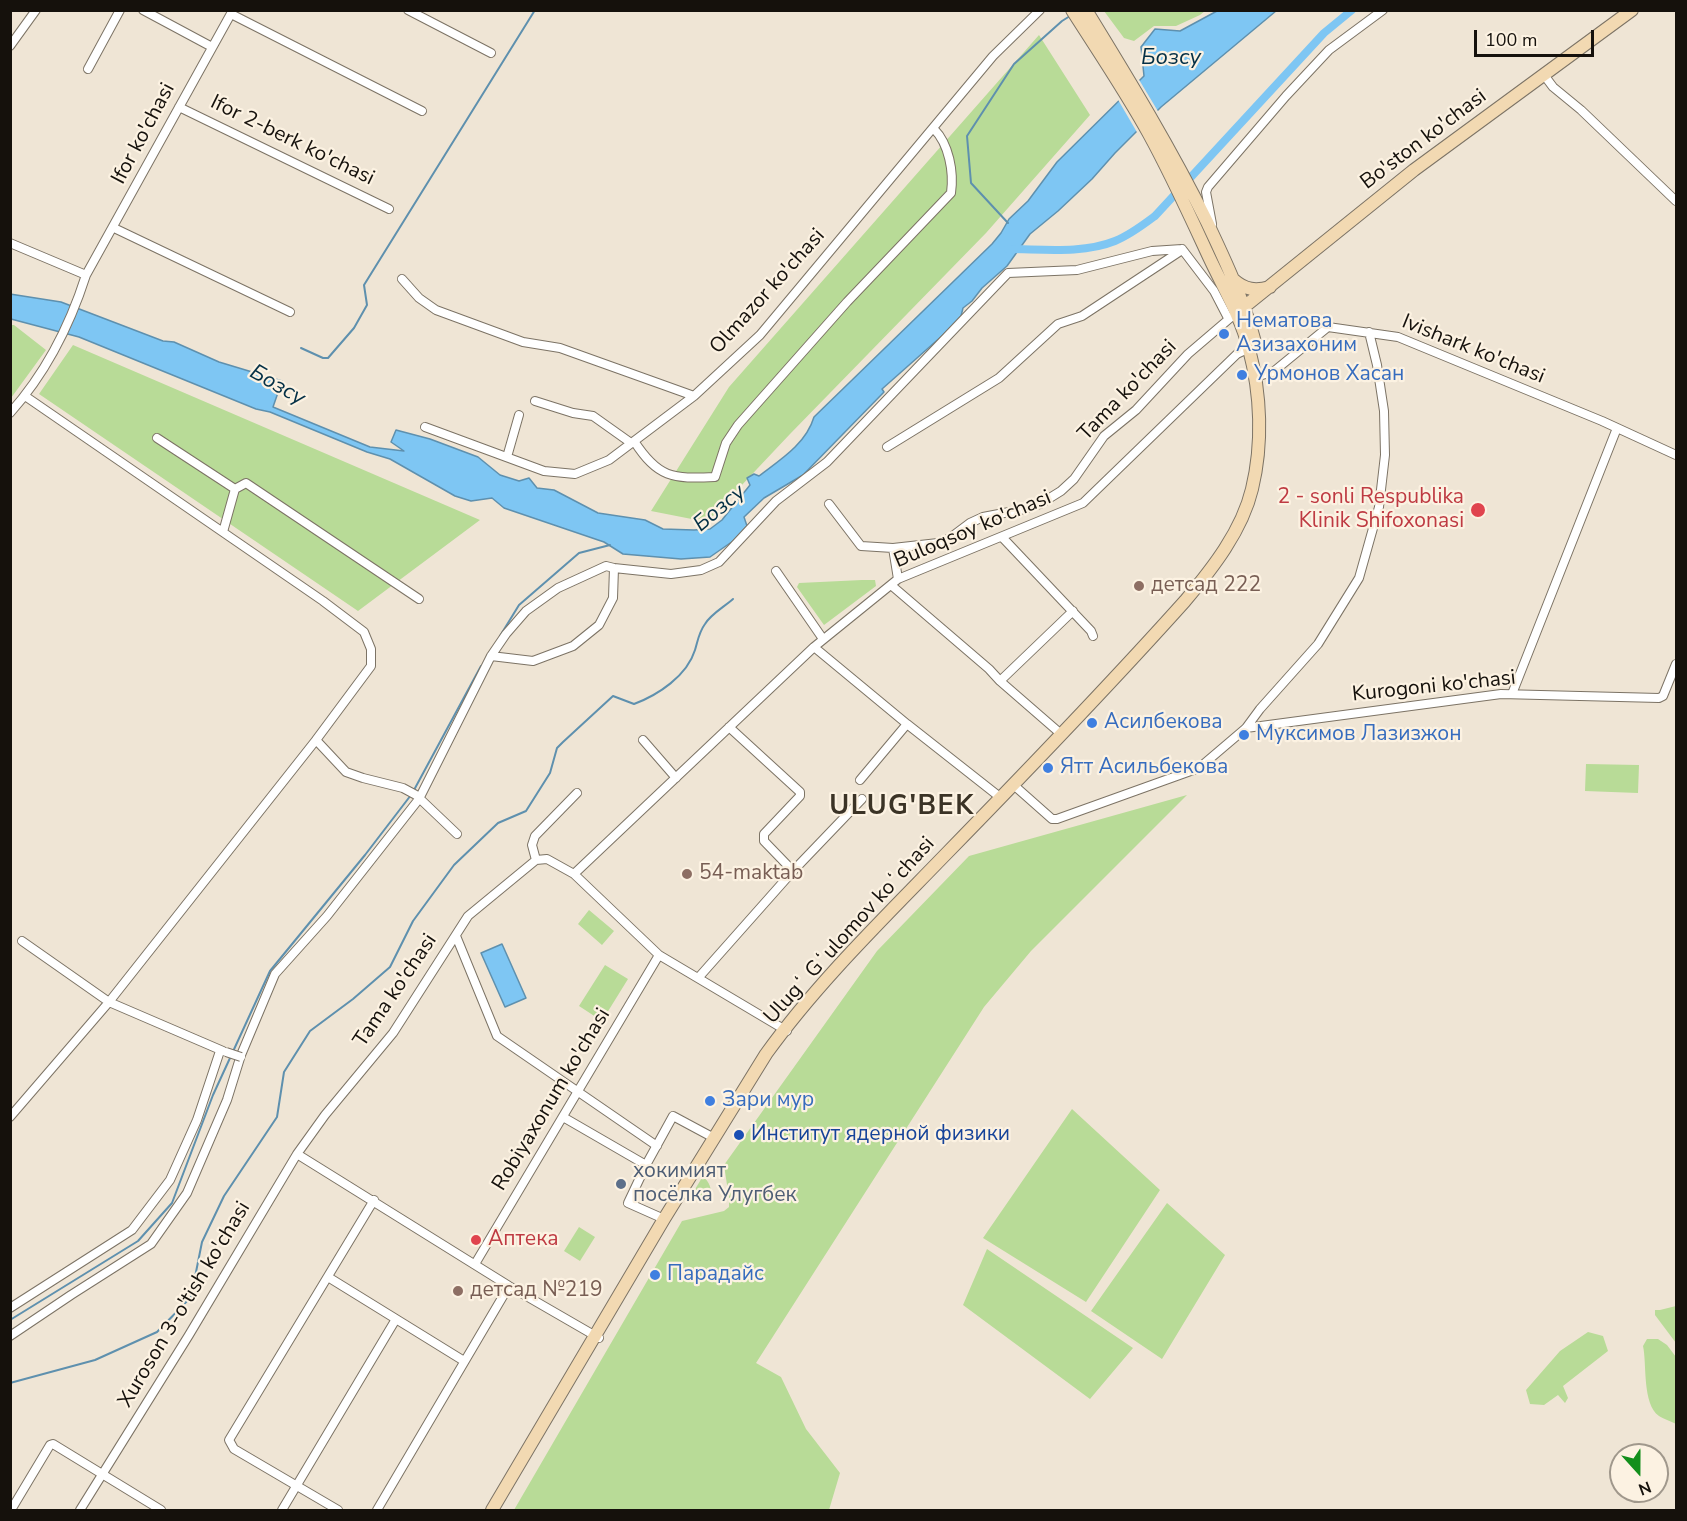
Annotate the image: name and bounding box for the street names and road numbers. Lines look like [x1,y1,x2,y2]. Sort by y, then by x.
street label: Ifor ko'chasi [107,79,181,189]
street label: Bo'ston ko'chasi [1356,84,1492,196]
street label: Ifor 2-berk ko'chasi [206,90,378,192]
street label: Olmazor ko'chasi [705,224,831,360]
street label: Ivishark ko'chasi [1398,310,1548,390]
street label: Tama ko'chasi [1073,335,1183,447]
street label: Buloqsoy ko'chasi [891,486,1055,574]
street label: Kurogoni ko'chasi [1351,666,1517,708]
street label: Ulugʻ Gʻulomov koʻchasi [759,832,941,1030]
street label: Tama ko'chasi [349,930,443,1052]
street label: Robiyaxonum ko'chasi [488,1004,616,1196]
street label: Xuroson 3-o'tish ko'chasi [114,1198,256,1412]

